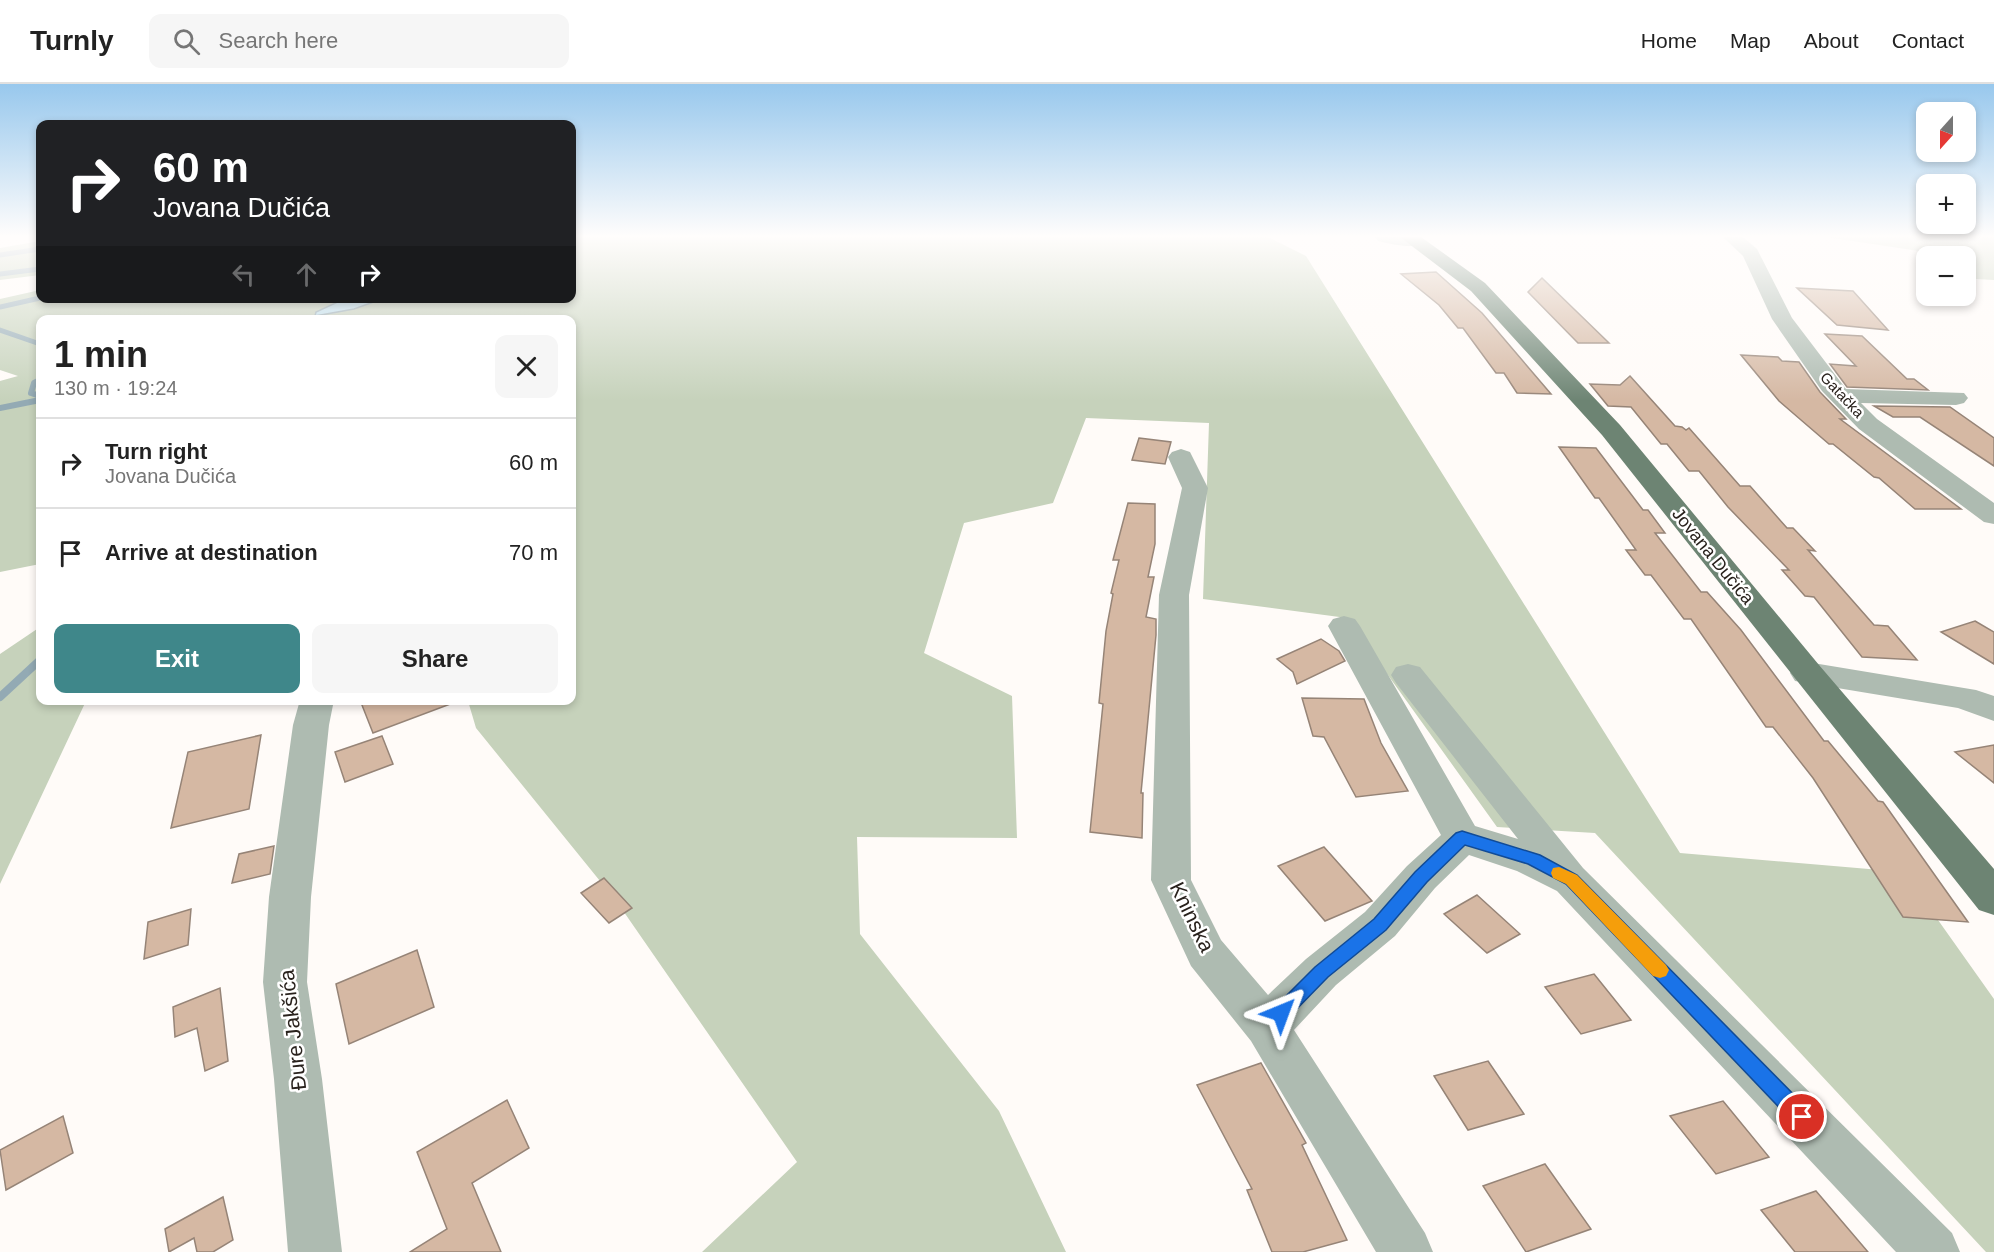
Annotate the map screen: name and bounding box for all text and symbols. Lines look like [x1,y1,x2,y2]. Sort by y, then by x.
search box [149,14,569,68]
text: Turnly [30,25,113,56]
icon: search [170,25,203,58]
text: Search here [218,28,338,53]
text: Home [1641,29,1697,52]
text: Map [1730,29,1771,52]
text: About [1804,29,1859,52]
text: Contact [1892,29,1964,52]
north arrow [1916,102,1976,162]
map controls [1916,102,1976,306]
icon: right [54,144,132,222]
text: 60 m [153,144,249,191]
button: + [1916,174,1976,234]
text: Jovana Dučića [153,193,330,223]
button: − [1916,246,1976,306]
icon: left [227,258,260,291]
icon: ahead [290,258,323,291]
icon: right [353,258,386,291]
text: 1 min [54,334,148,375]
button: close [495,335,558,398]
street label: Gatačka [1817,368,1868,421]
text: 130 m · 19:24 [54,377,177,399]
text: Turn right [105,439,207,464]
icon: right [54,447,87,480]
text: 60 m [509,450,558,475]
text: Jovana Dučića [105,465,236,487]
street label: Jovana Dučića [1668,504,1759,609]
icon: arrive [54,537,87,570]
text: Arrive at destination [105,540,318,565]
text: 70 m [509,540,558,565]
button: Exit [54,624,300,693]
button: Share [312,624,558,693]
street label: Kninska [1166,878,1219,956]
street label: Đure Jakšića [275,968,310,1092]
position arrow [1249,981,1313,1045]
pin [1776,1091,1827,1142]
icon: arrive [1785,1100,1818,1133]

